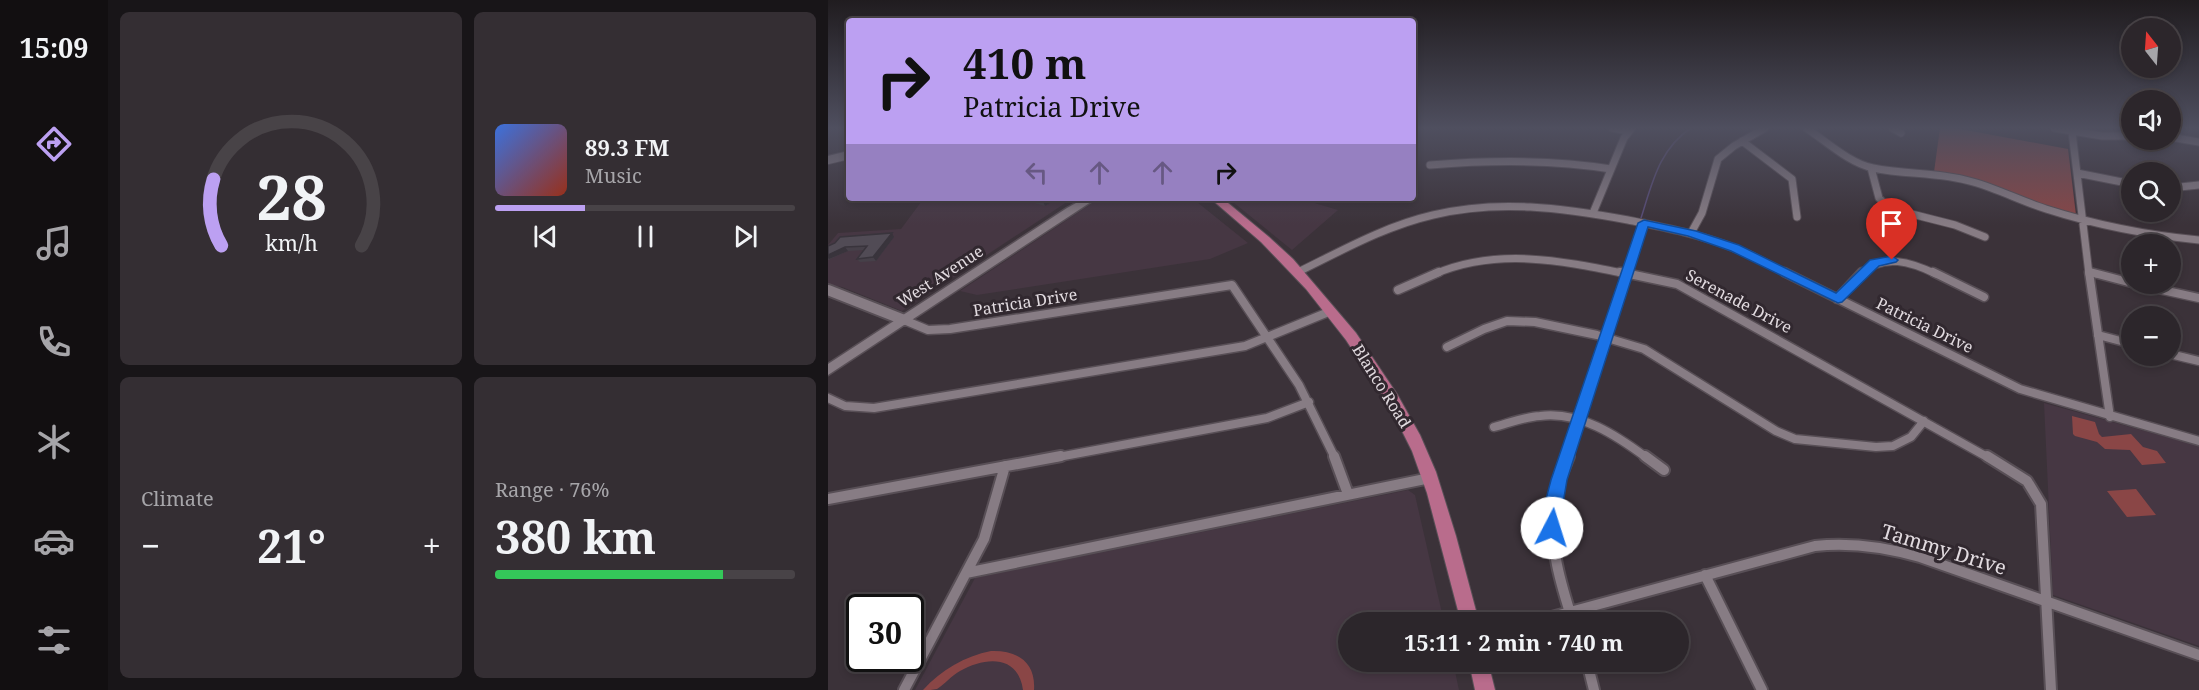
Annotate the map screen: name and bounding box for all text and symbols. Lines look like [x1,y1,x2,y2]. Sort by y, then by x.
north arrow [2121,18,2181,78]
map controls [2121,18,2181,366]
text: 15:09 [19,29,89,66]
text: 410 m [963,34,1087,91]
icon: right [864,42,942,120]
text: Patricia Drive [963,88,1141,125]
button: sound [2121,90,2181,150]
icon: directions [33,123,75,165]
text: 89.3 FM [585,132,669,162]
text: 28 [256,153,326,238]
icon: left [1020,156,1053,189]
icon: ahead [1083,156,1116,189]
icon: ahead [1146,156,1179,189]
icon: right [1209,156,1242,189]
text: Music [585,162,642,189]
button: search [2121,162,2181,222]
pin [1866,198,1917,260]
icon: arrive [1875,207,1908,240]
icon: previous [529,220,562,253]
icon: pause [629,220,662,253]
icon: next [729,220,762,253]
icon: music [33,222,75,264]
text: km/h [265,228,318,257]
button: + [2121,234,2181,294]
street label: West Avenue [893,240,987,312]
street label: Serenade Drive [1682,264,1796,338]
street label: Patricia Drive [971,283,1079,321]
street label: Patricia Drive [1873,292,1977,358]
button: − [2121,306,2181,366]
icon: phone [33,321,75,363]
street label: Blanco Road [1348,340,1416,432]
icon: climate [33,421,75,463]
text: Range · 76% [495,476,609,503]
text: Climate [141,485,214,512]
position arrow [1520,496,1584,560]
text: 380 km [495,506,656,567]
text: 21° [257,515,326,576]
street label: Tammy Drive [1878,517,2010,581]
icon: car [33,520,75,562]
text: − [141,523,160,568]
text: + [423,523,441,568]
speed limit sign: 30 [846,594,924,672]
icon: filters [33,619,75,661]
text: 15:11 · 2 min · 740 m [1404,627,1623,657]

